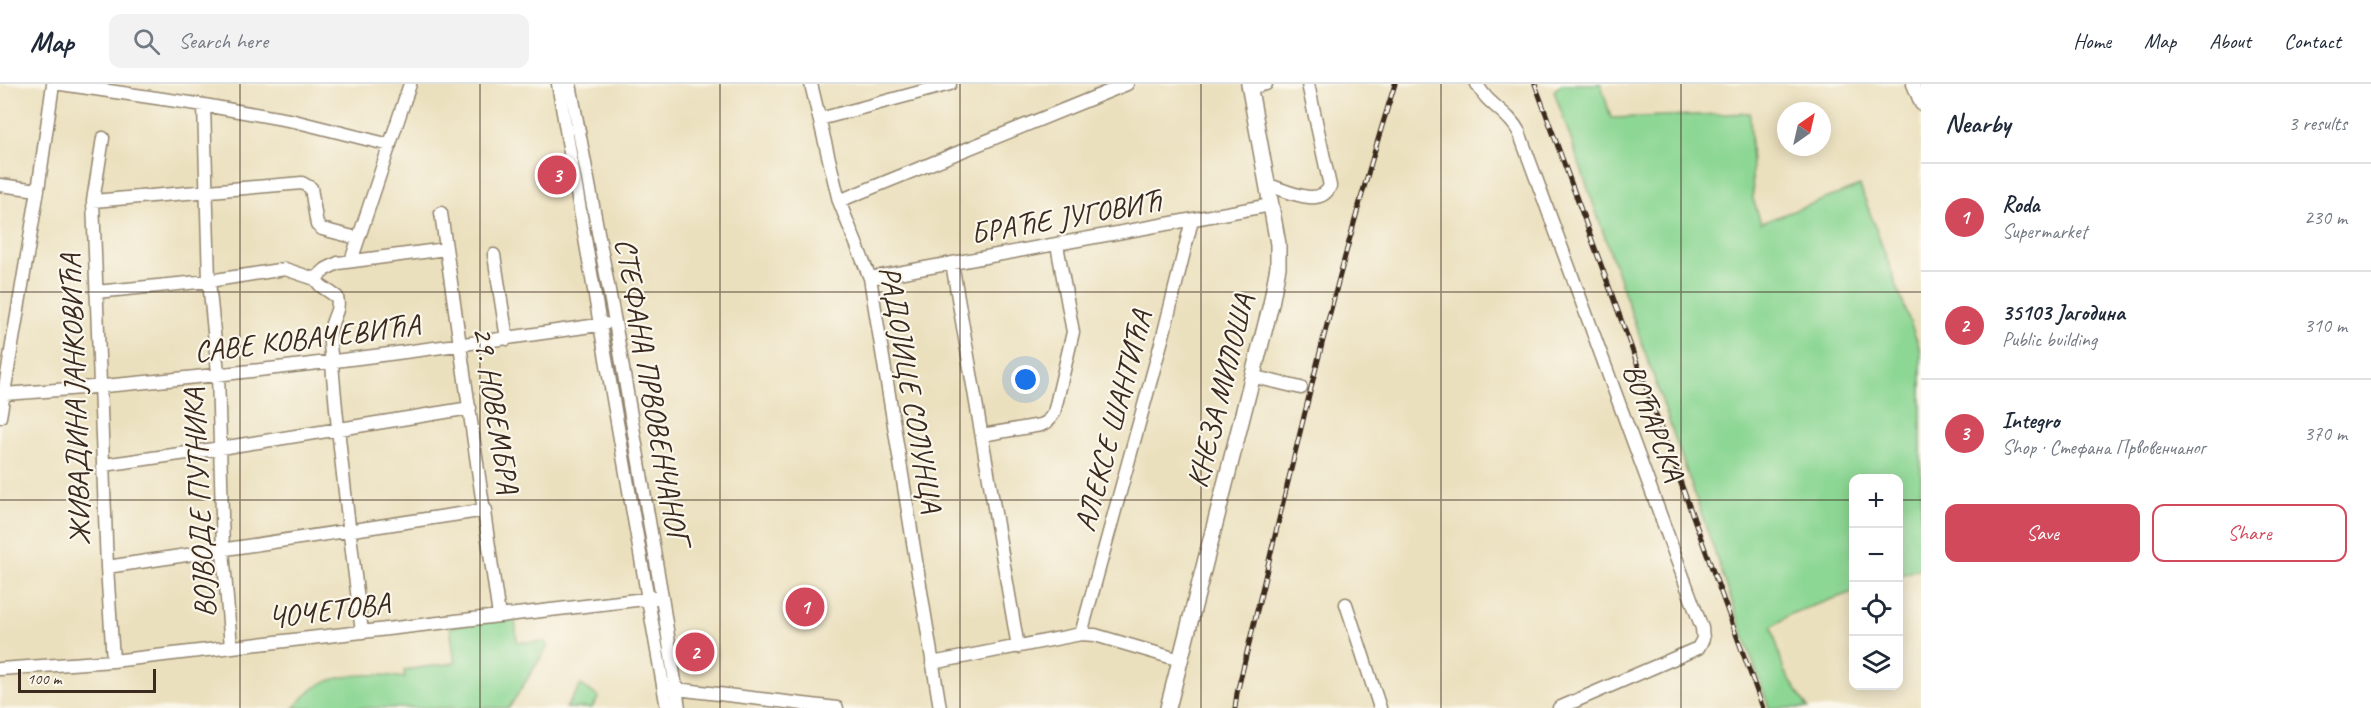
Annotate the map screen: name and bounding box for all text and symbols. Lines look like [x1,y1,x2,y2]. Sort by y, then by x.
search box [109,14,529,68]
text: Map [30,24,73,59]
icon: search [130,25,163,58]
text: Search here [178,27,268,55]
text: Home [2073,28,2111,54]
text: Map [2144,28,2176,54]
text: About [2209,28,2251,54]
text: Contact [2284,28,2341,54]
north arrow [1777,102,1831,156]
text: Nearby [1945,107,2010,140]
text: 3 results [2288,111,2347,136]
pin: 3 [538,152,576,197]
street label: БРАЋЕ ЈУГОВИЋ [968,181,1166,252]
text: Roda [2002,191,2040,219]
text: 1 [1960,205,1969,230]
text: 230 m [2304,205,2347,230]
text: Supermarket [2002,219,2087,244]
street label: СТЕФАНА ПРВОВЕНЧАНОГ [606,235,699,554]
street label: ЖИВАДИНА ЈАНКОВИЋА [51,252,99,546]
street label: РАДОЈИЦЕ СОЛУНЦА [871,263,952,516]
street label: КНЕЗА МИЛОША [1178,290,1263,491]
text: 35103 Јагодина [2002,299,2125,327]
street label: САВЕ КОВАЧЕВИЋА [192,305,424,371]
street label: АЛЕКСЕ ШАНТИЋА [1065,305,1161,535]
text: 2 [1960,313,1969,338]
text: 310 m [2304,313,2347,338]
street label: 29. НОВЕМБРА [464,324,528,497]
text: Public building [2002,327,2097,352]
street label: ВОЋАРСКА [1614,358,1694,487]
your location [1011,365,1040,394]
street label: ВОЈВОДЕ ПУТНИКА [174,387,224,619]
text: Integro [2002,407,2059,435]
text: 3 [1960,421,1969,446]
text: 370 m [2304,421,2347,446]
text: Shop · Стефана Првовенчаног [2002,435,2205,460]
map controls [1849,474,1903,690]
button: + [1849,474,1903,528]
button: Save [1945,504,2140,562]
button: Share [2152,504,2347,562]
button: − [1849,528,1903,582]
button: locate [1849,582,1903,636]
street label: ЧОЧЕТОВА [266,583,394,636]
pin: 1 [786,584,824,630]
pin: 2 [676,630,714,674]
button: layers [1849,636,1903,690]
scale bar [18,666,156,694]
text: 100 m [27,669,61,689]

